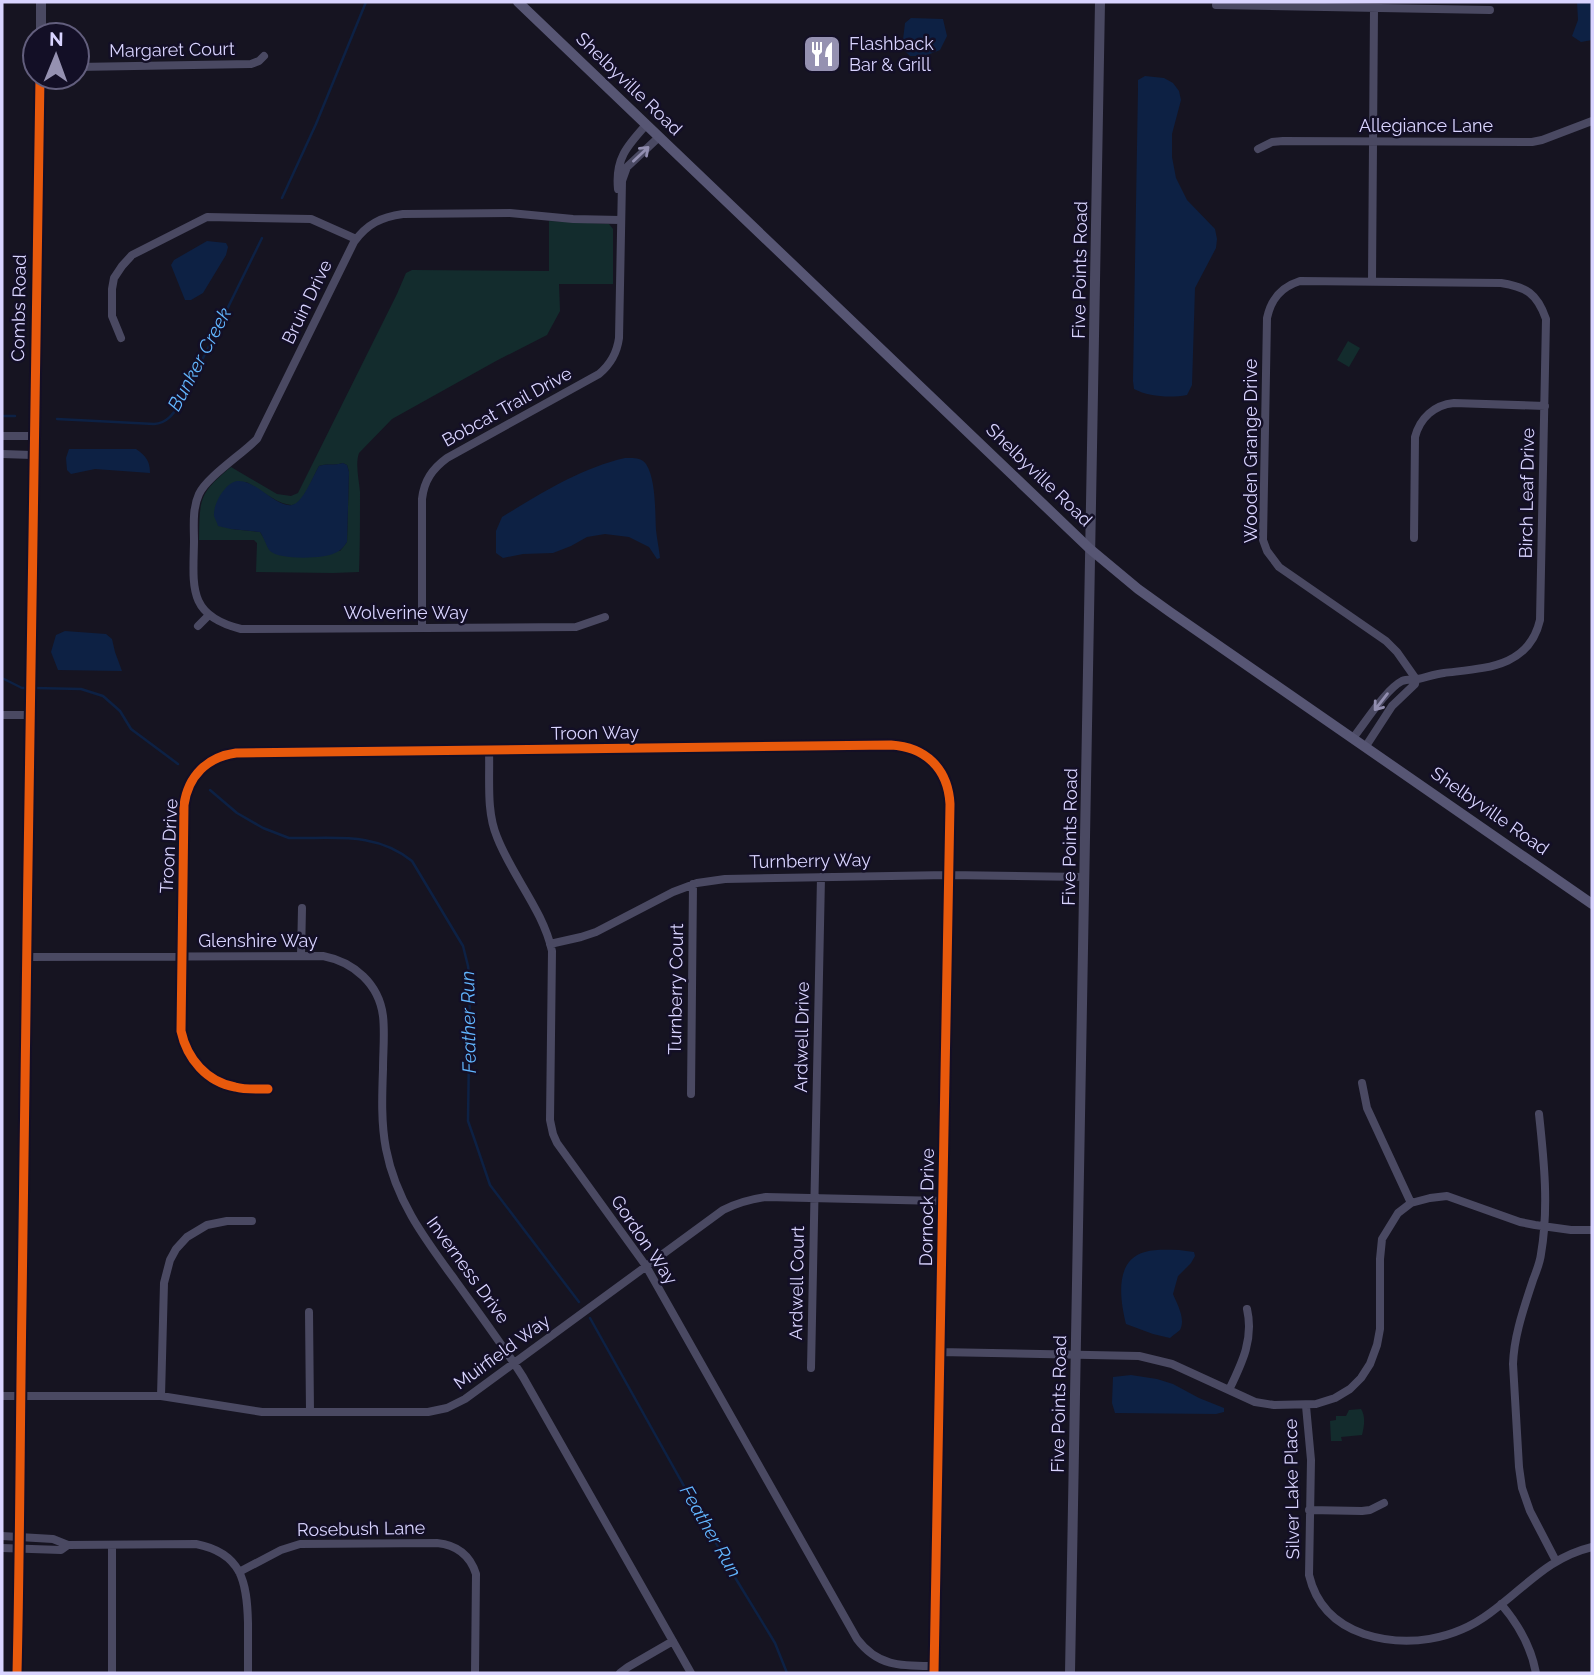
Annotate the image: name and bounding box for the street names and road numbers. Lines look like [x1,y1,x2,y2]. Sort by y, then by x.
street label: Shelbyville Road [572,28,687,139]
street label: Margaret Court [109,38,235,61]
street label: Allegiance Lane [1359,115,1494,136]
street label: Five Points Road [1068,201,1091,339]
street label: Combs Road [7,254,30,362]
street label: Bruin Drive [277,256,336,347]
street label: Wooden Grange Drive [1240,358,1261,543]
street label: Bobcat Trail Drive [438,362,576,451]
street label: Shelbyville Road [982,419,1097,530]
street label: Birch Leaf Drive [1515,427,1538,558]
street label: Wolverine Way [343,602,469,623]
street label: Troon Way [551,721,640,744]
street label: Shelbyville Road [1427,762,1553,859]
street label: Five Points Road [1058,768,1081,906]
street label: Troon Drive [156,798,181,894]
street label: Turnberry Way [749,849,871,872]
street label: Turnberry Court [664,923,687,1055]
street label: Glenshire Way [198,930,318,951]
street label: Ardwell Drive [790,981,813,1093]
street label: Dornock Drive [915,1147,938,1266]
street label: Gordon Way [607,1191,682,1289]
street label: Inverness Drive [423,1212,514,1328]
street label: Ardwell Court [785,1226,808,1340]
street label: Muirfield Way [450,1310,554,1393]
street label: Five Points Road [1047,1335,1070,1473]
street label: Silver Lake Place [1280,1418,1303,1559]
street label: Rosebush Lane [297,1517,426,1540]

